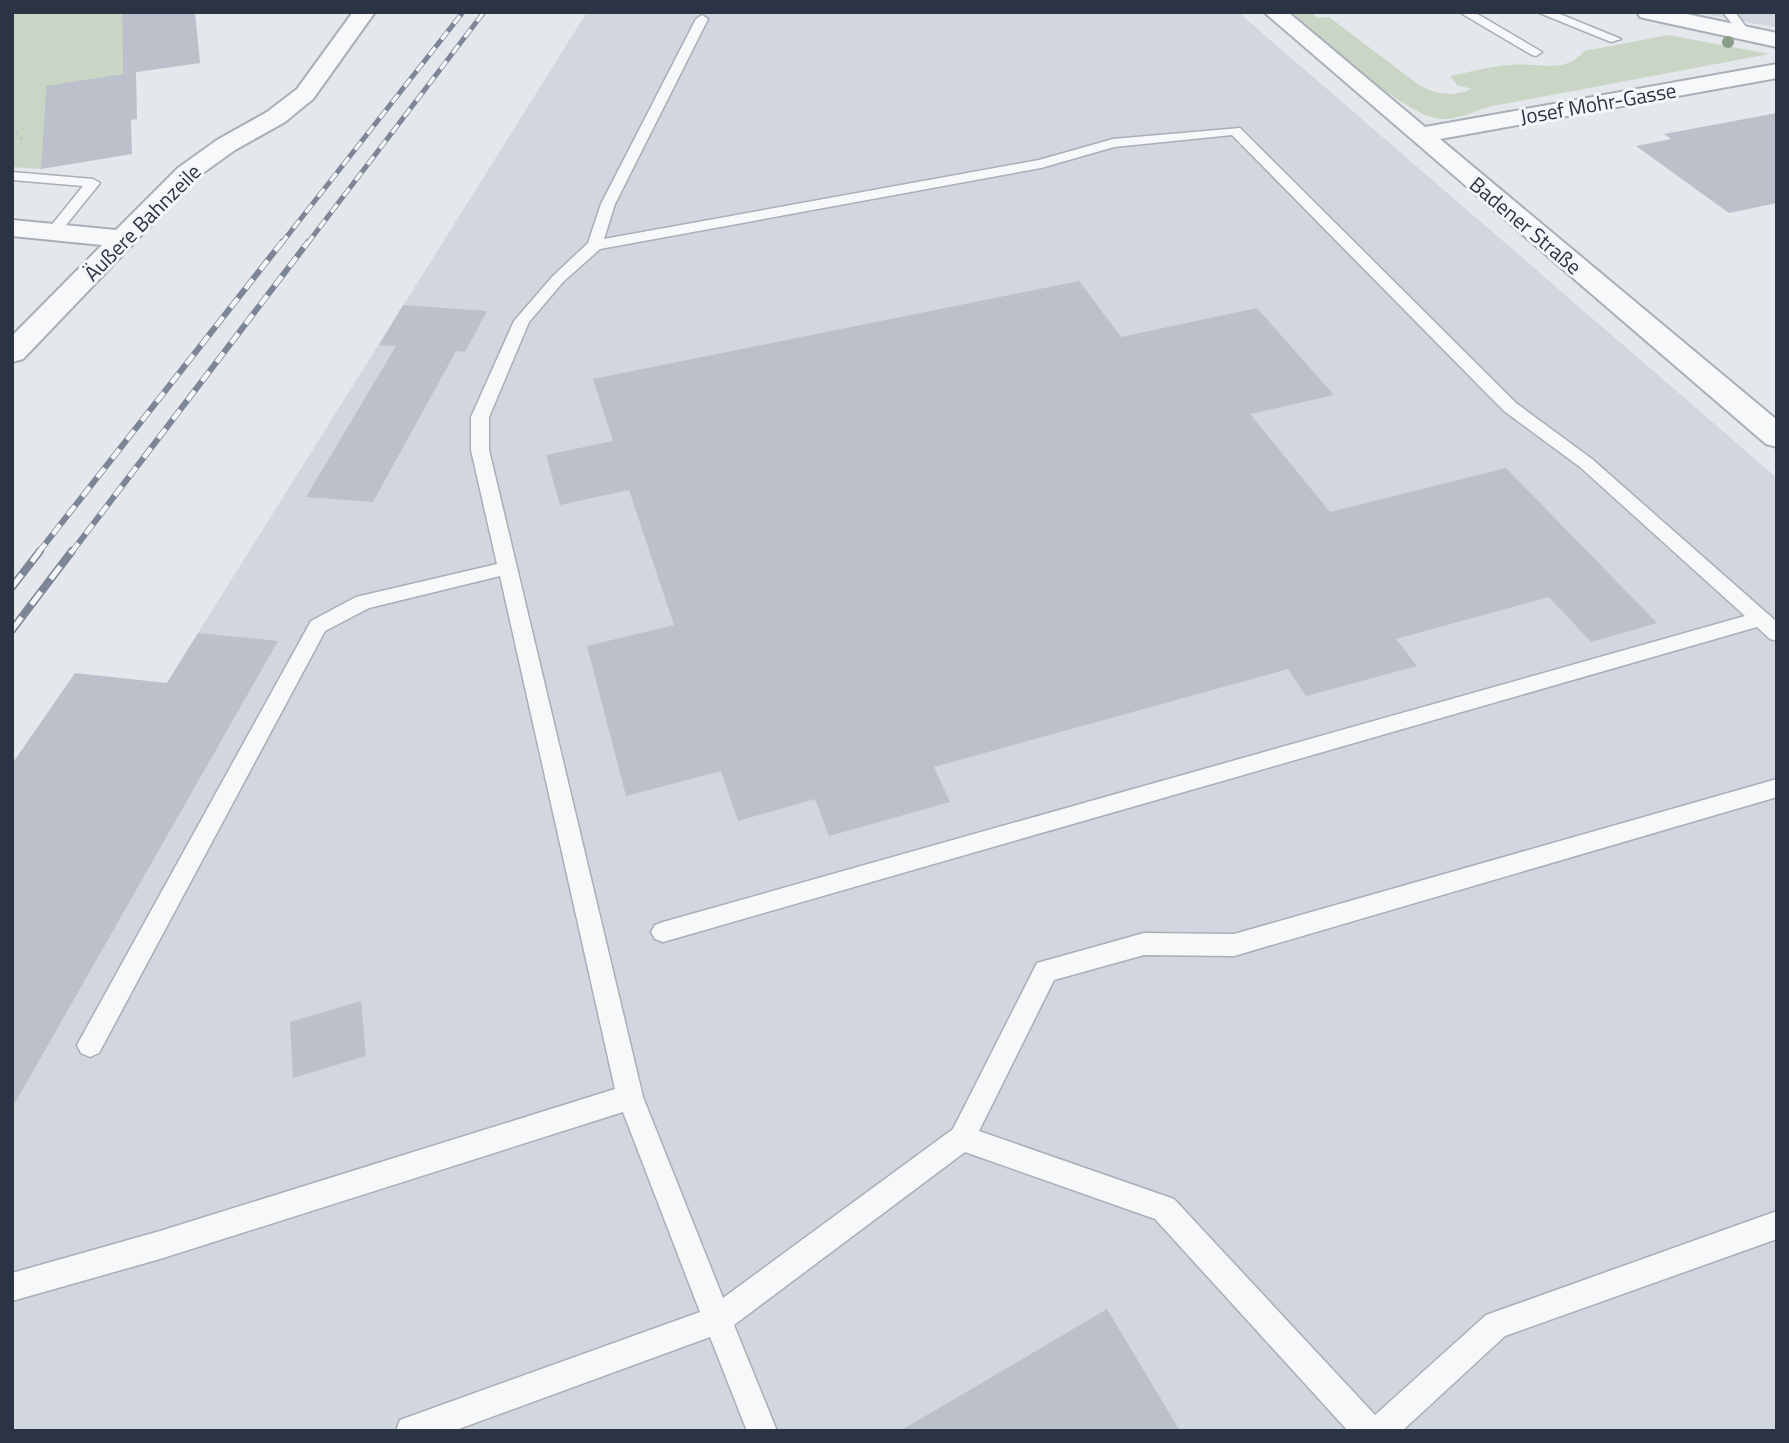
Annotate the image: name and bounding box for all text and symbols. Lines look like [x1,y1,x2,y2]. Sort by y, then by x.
street label: Josef Mohr-Gasse [1517,74,1679,132]
street label: Äußere Bahnzeile [76,156,208,288]
street label: Badener Straße [1463,168,1589,282]

